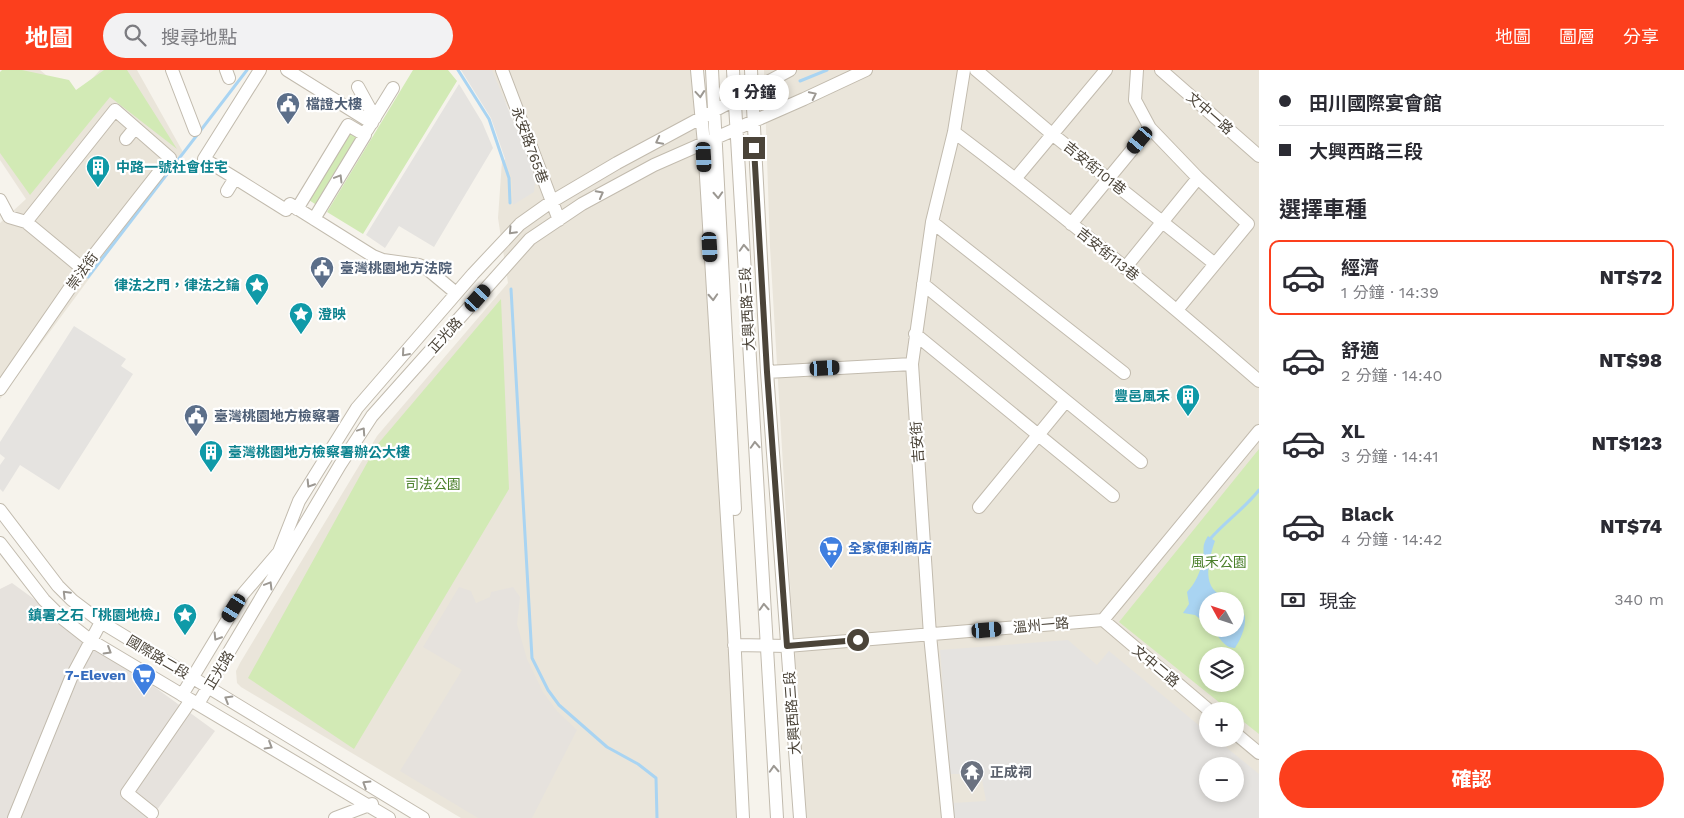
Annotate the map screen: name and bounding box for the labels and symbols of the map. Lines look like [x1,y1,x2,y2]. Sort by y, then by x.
callout: 1 分鐘 [719,75,789,110]
street label: 文中一路 [1184,89,1236,137]
one-way arrow [694,90,705,98]
public building icon: 檔證大樓 [275,91,301,125]
one-way arrow [808,91,817,101]
place label: 檔證大樓 [306,96,362,112]
street label: 永安路765巷 [509,105,551,185]
car [1124,124,1155,156]
one-way arrow [655,135,664,145]
route end [743,137,765,159]
street label: 吉安街101巷 [1061,138,1129,198]
car [695,142,712,172]
building icon: 中路一號社會住宅 [85,154,111,188]
place label: 中路一號社會住宅 [116,159,228,175]
one-way arrow [332,174,342,183]
one-way arrow [595,190,604,200]
one-way arrow [713,191,724,199]
street label: 吉安街113巷 [1074,224,1142,284]
one-way arrow [509,226,518,235]
car [701,232,718,262]
one-way arrow [738,243,749,251]
street label: 崇法街 [63,249,101,293]
public building icon: 臺灣桃園地方法院 [309,255,335,289]
place label: 臺灣桃園地方法院 [340,260,452,276]
street label: 大興西路三段 [737,267,757,351]
place icon: 律法之門，律法之鑰 [244,272,270,306]
place label: 律法之門，律法之鑰 [114,277,240,293]
car [462,282,493,314]
one-way arrow [708,294,719,302]
place icon: 澄映 [288,301,314,335]
place label: 澄映 [318,306,346,322]
street label: 正光路 [425,314,465,356]
one-way arrow [402,347,410,356]
car [809,360,840,376]
building icon: 豐邑風禾 [1175,383,1201,417]
place label: 豐邑風禾 [1114,388,1170,404]
public building icon: 臺灣桃園地方檢察署 [183,403,209,437]
place label: 臺灣桃園地方檢察署 [214,408,340,424]
street label: 吉安街 [908,420,926,464]
one-way arrow [356,428,365,437]
building icon: 臺灣桃園地方檢察署辦公大樓 [198,439,224,473]
one-way arrow [749,441,760,449]
place label: 臺灣桃園地方檢察署辦公大樓 [228,444,410,460]
park label: 司法公園 [405,476,461,492]
one-way arrow [306,479,316,488]
supermarket icon: 全家便利商店 [818,535,844,569]
place label: 全家便利商店 [848,540,932,556]
park label: 風禾公園 [1191,554,1247,570]
one-way arrow [262,582,272,591]
one-way arrow [62,590,71,599]
car [219,591,248,625]
north arrow [1199,592,1244,638]
place icon: 鎮署之石「桃園地檢」 [172,602,198,636]
one-way arrow [759,603,770,611]
place label: 鎮署之石「桃園地檢」 [28,607,168,623]
street label: 溫州一路 [1012,615,1070,635]
car [971,621,1002,639]
route start [847,629,869,651]
one-way arrow [213,631,223,640]
street label: 國際路二段 [124,632,192,682]
street label: 文中二路 [1129,642,1183,690]
one-way arrow [103,644,112,654]
street label: 正光路 [201,648,237,692]
supermarket icon: 7-Eleven [131,662,157,696]
place label: 7-Eleven [65,667,126,683]
street label: 大興西路三段 [781,671,803,755]
one-way arrow [224,695,233,705]
one-way arrow [264,740,273,750]
temple icon: 正成祠 [959,759,985,793]
place label: 正成祠 [990,764,1032,780]
one-way arrow [768,765,779,773]
one-way arrow [362,781,371,791]

